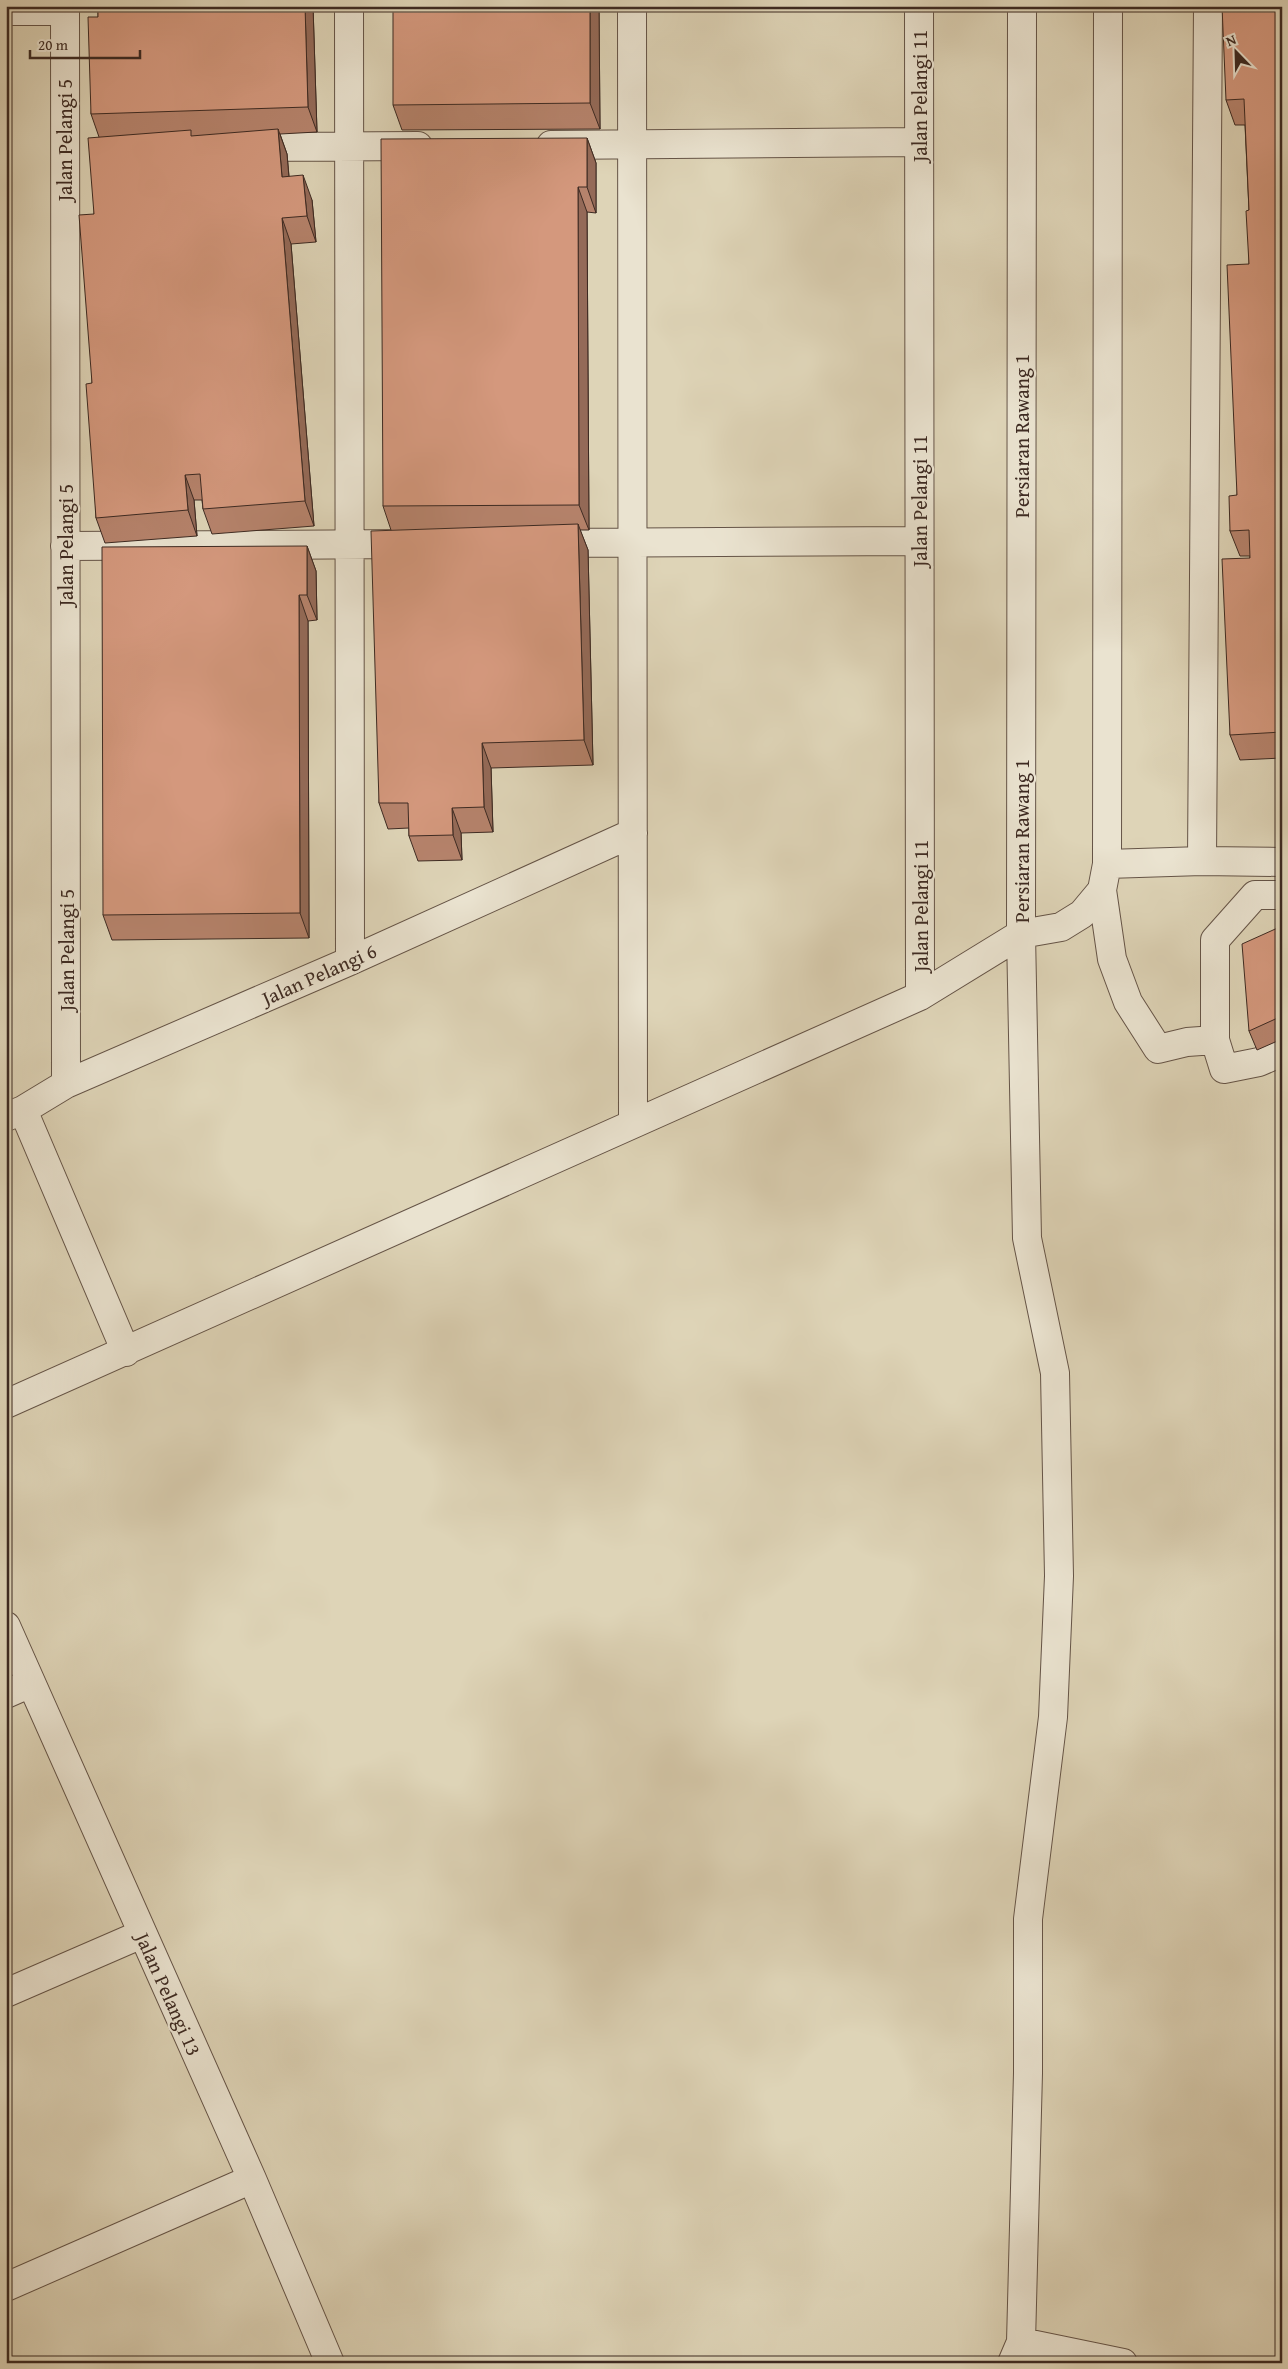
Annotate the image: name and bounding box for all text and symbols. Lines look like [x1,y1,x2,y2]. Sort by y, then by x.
scale bar [30,28,140,60]
north arrow [1210,28,1260,78]
text: N [1223,29,1240,51]
street label: Jalan Pelangi 11 [905,30,934,165]
text: 20 m [38,34,69,55]
street label: Jalan Pelangi 5 [50,79,79,204]
street label: Persiaran Rawang 1 [1007,354,1036,518]
street label: Jalan Pelangi 11 [905,435,934,570]
street label: Jalan Pelangi 5 [51,484,80,609]
street label: Persiaran Rawang 1 [1007,759,1036,923]
street label: Jalan Pelangi 11 [906,840,935,975]
street label: Jalan Pelangi 5 [52,889,81,1014]
street label: Jalan Pelangi 6 [254,936,381,1013]
street label: Jalan Pelangi 13 [128,1925,209,2060]

